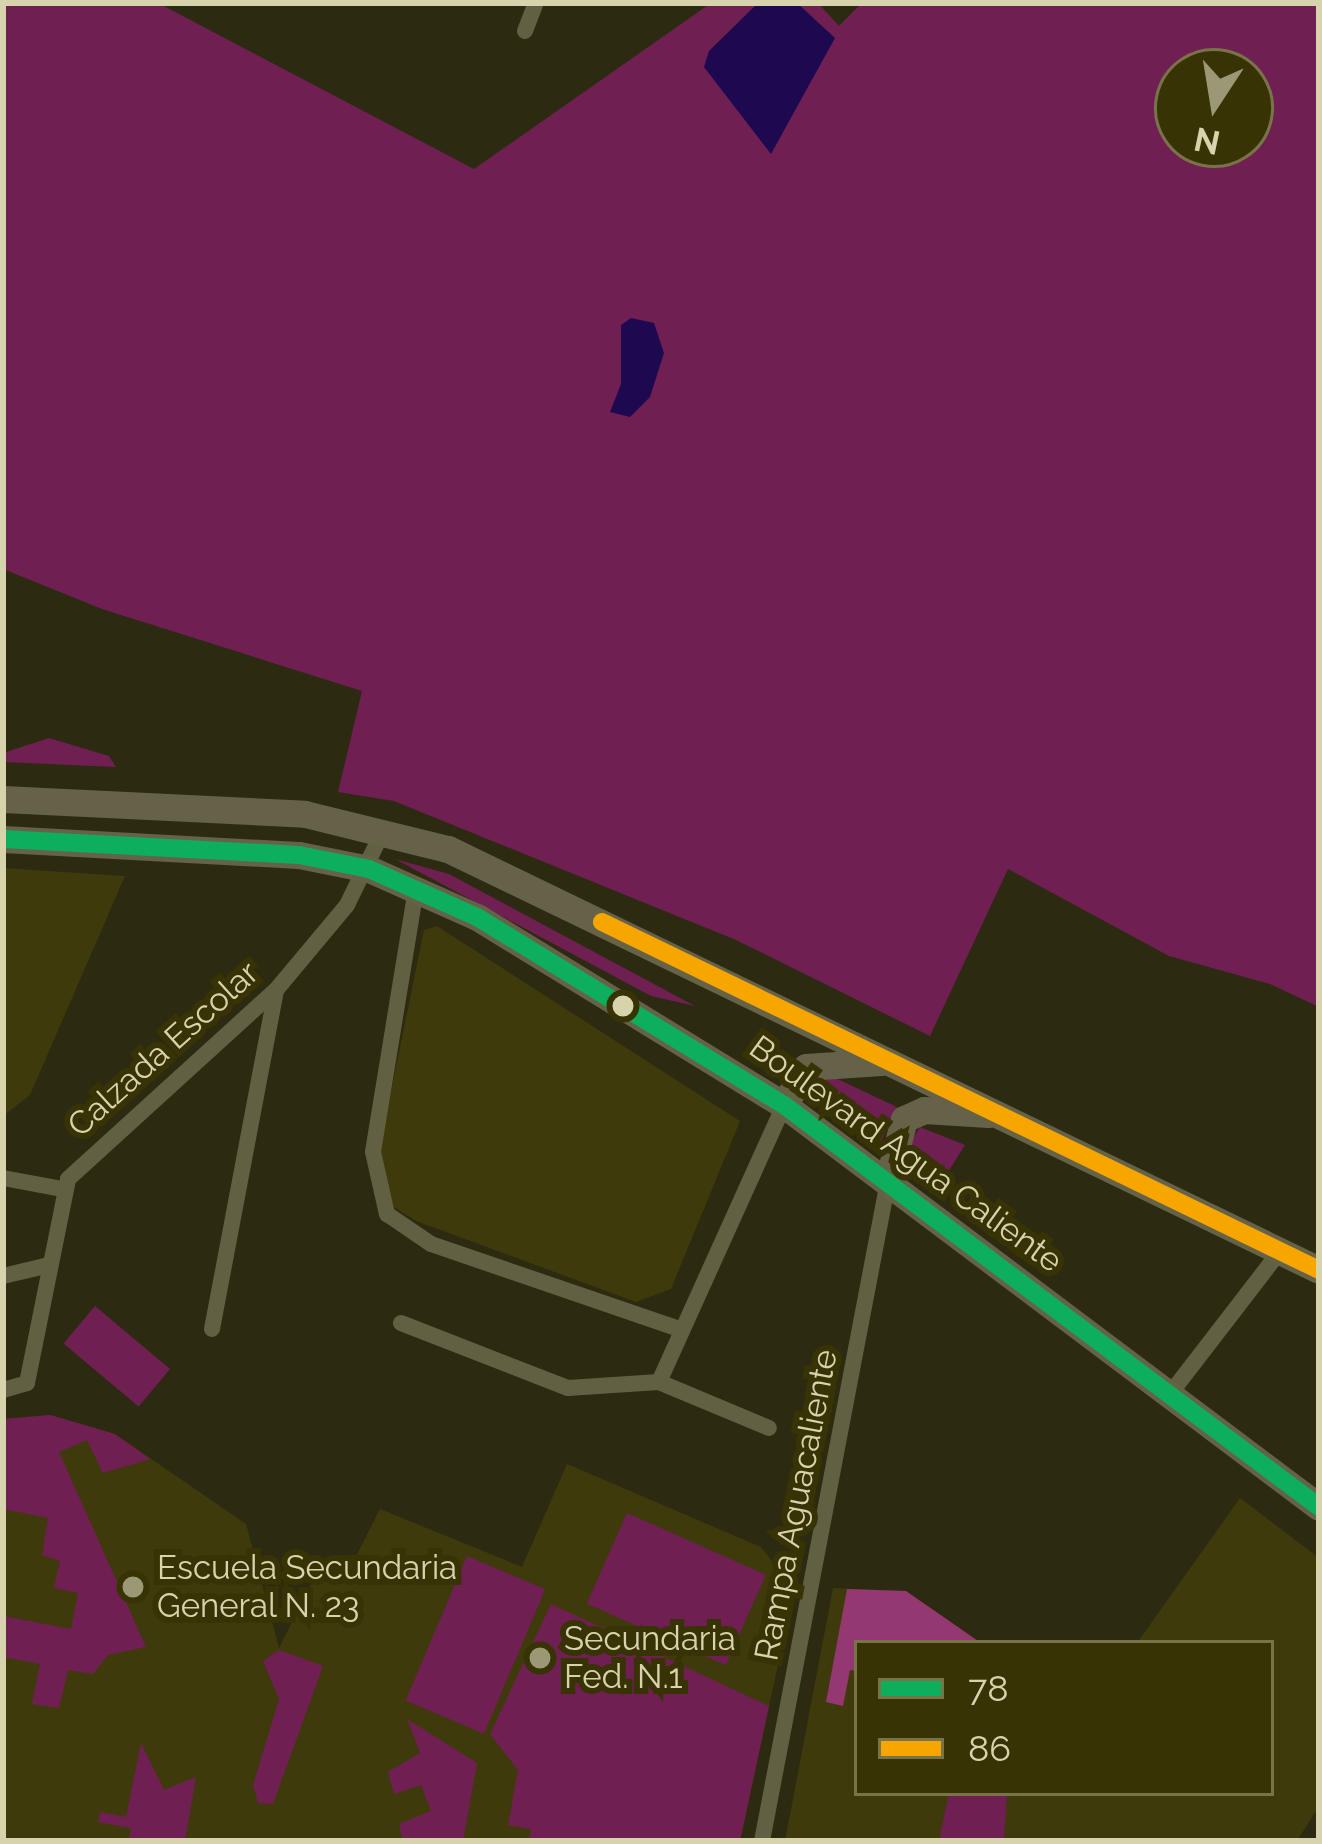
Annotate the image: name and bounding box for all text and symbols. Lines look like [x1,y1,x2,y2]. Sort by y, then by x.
north arrow [1154,48,1274,168]
text: N [1191,119,1223,162]
street label: Calzada Escolar [60,953,266,1145]
unlabelled marker [612,995,634,1017]
street label: Boulevard Agua Caliente [742,1027,1070,1281]
street label: Rampa Aguacaliente [746,1346,846,1664]
place label: Escuela Secundaria General N. 23 [157,1548,457,1626]
marker: Escuela Secundaria General N. 23 [120,1574,146,1600]
place label: Secundaria Fed. N.1 [564,1619,736,1697]
legend [854,1640,1274,1796]
marker: Secundaria Fed. N.1 [527,1645,553,1671]
text: 78 [968,1667,1009,1709]
text: 86 [968,1727,1011,1769]

